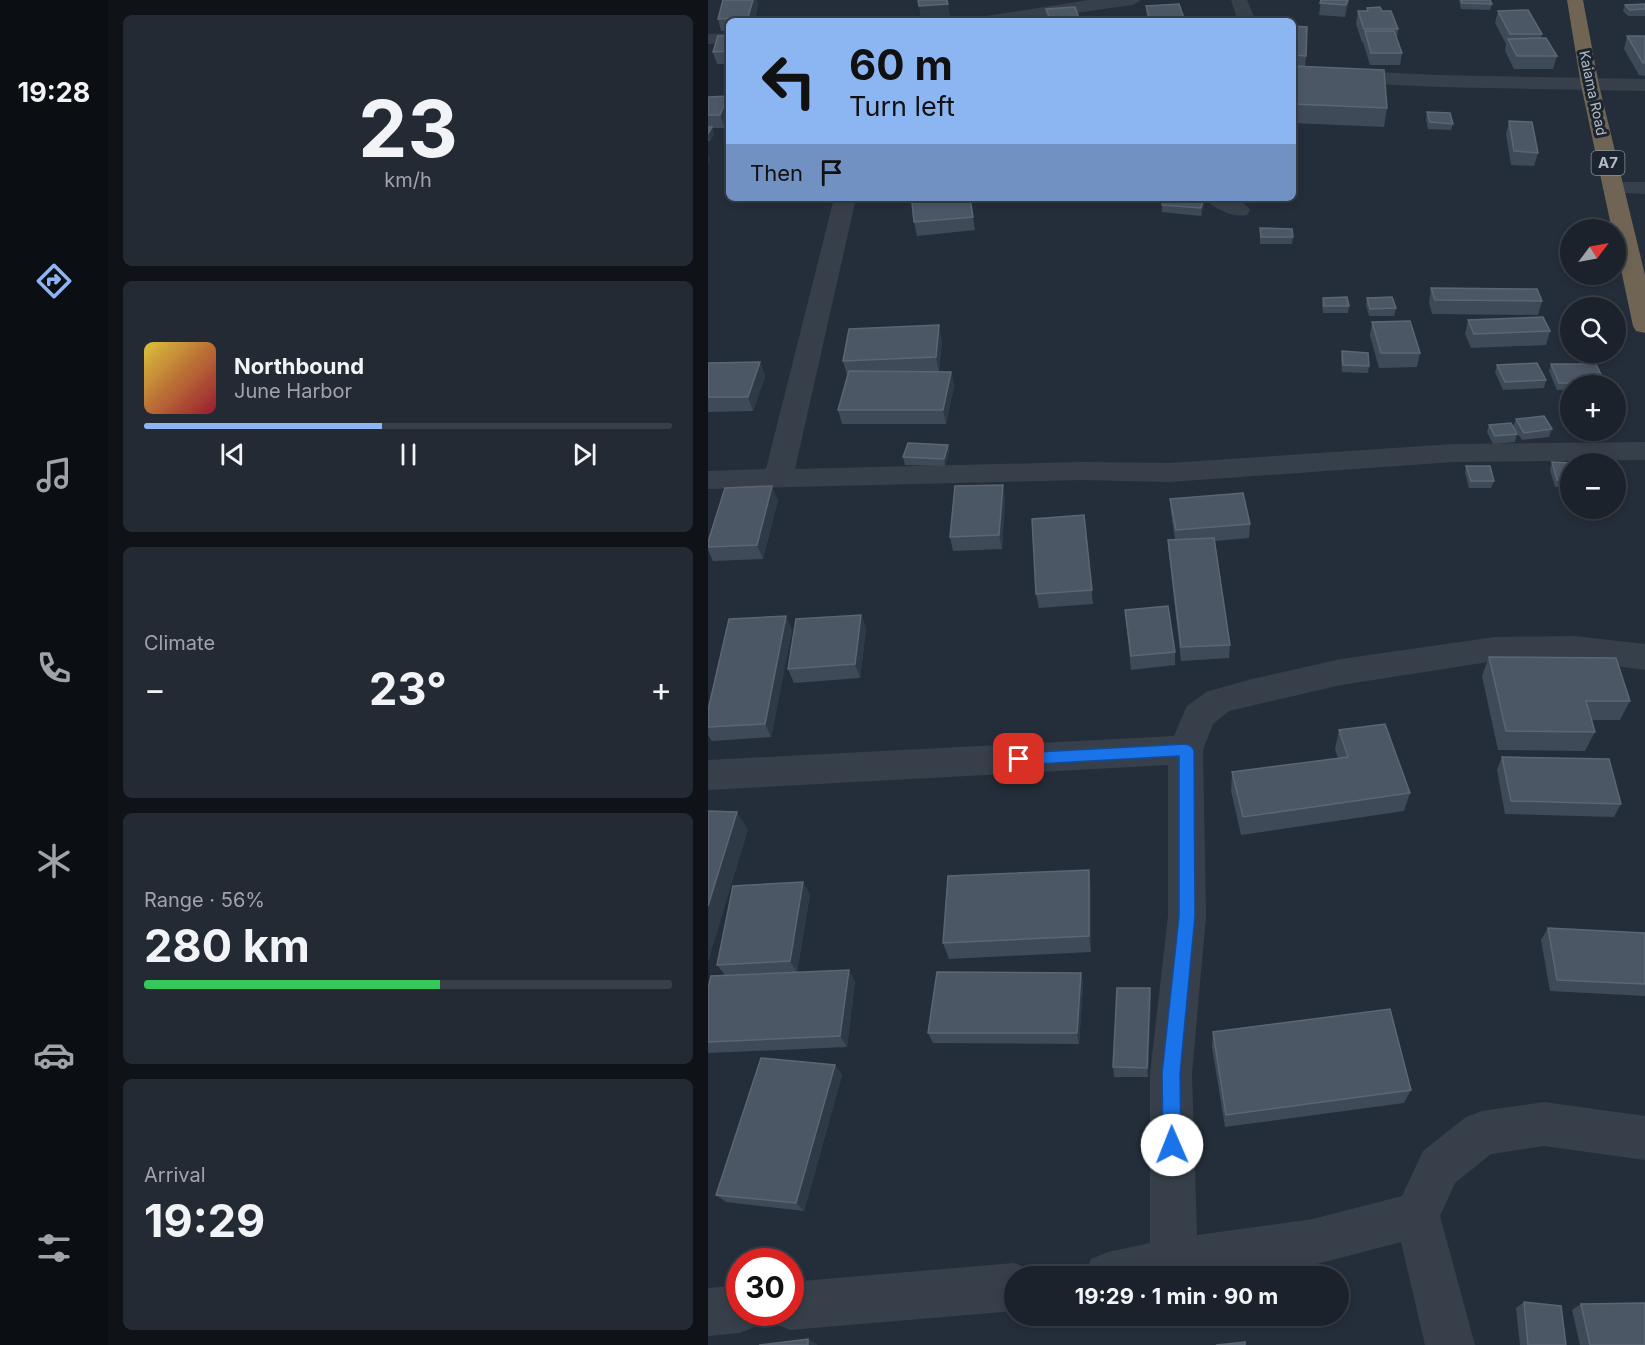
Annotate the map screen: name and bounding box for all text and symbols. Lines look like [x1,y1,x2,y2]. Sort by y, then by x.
text: 60 m [849,39,953,90]
icon: left [750,42,828,120]
street label: Kaiama Road [1576,49,1611,137]
text: 19:28 [18,76,90,109]
text: 23 [358,81,458,176]
text: Turn left [849,90,955,123]
road number: A7 [1592,151,1624,175]
icon: arrive [815,156,848,189]
text: Then [750,160,803,186]
text: km/h [384,168,432,192]
north arrow [1560,219,1626,285]
map controls [1560,219,1626,519]
icon: directions [33,260,75,302]
button: search [1560,297,1626,363]
text: Northbound [234,353,364,379]
button: + [1560,375,1626,441]
text: June Harbor [234,379,352,403]
icon: previous [216,438,249,471]
icon: pause [392,438,425,471]
icon: next [568,438,601,471]
button: − [1560,453,1626,519]
icon: music [33,454,75,496]
text: Climate [144,631,215,655]
icon: phone [33,647,75,689]
text: 23° [369,661,447,716]
text: − [144,669,166,709]
text: + [650,669,672,709]
pin [993,733,1044,784]
icon: arrive [1002,742,1035,775]
icon: climate [33,840,75,882]
text: Range · 56% [144,888,265,912]
text: 280 km [144,918,310,973]
icon: car [33,1034,75,1076]
position arrow [1140,1113,1204,1177]
text: Arrival [144,1163,206,1187]
text: 19:29 [144,1193,265,1248]
icon: filters [33,1227,75,1269]
speed limit sign: 30 [726,1248,804,1326]
text: 19:29 · 1 min · 90 m [1075,1283,1278,1309]

